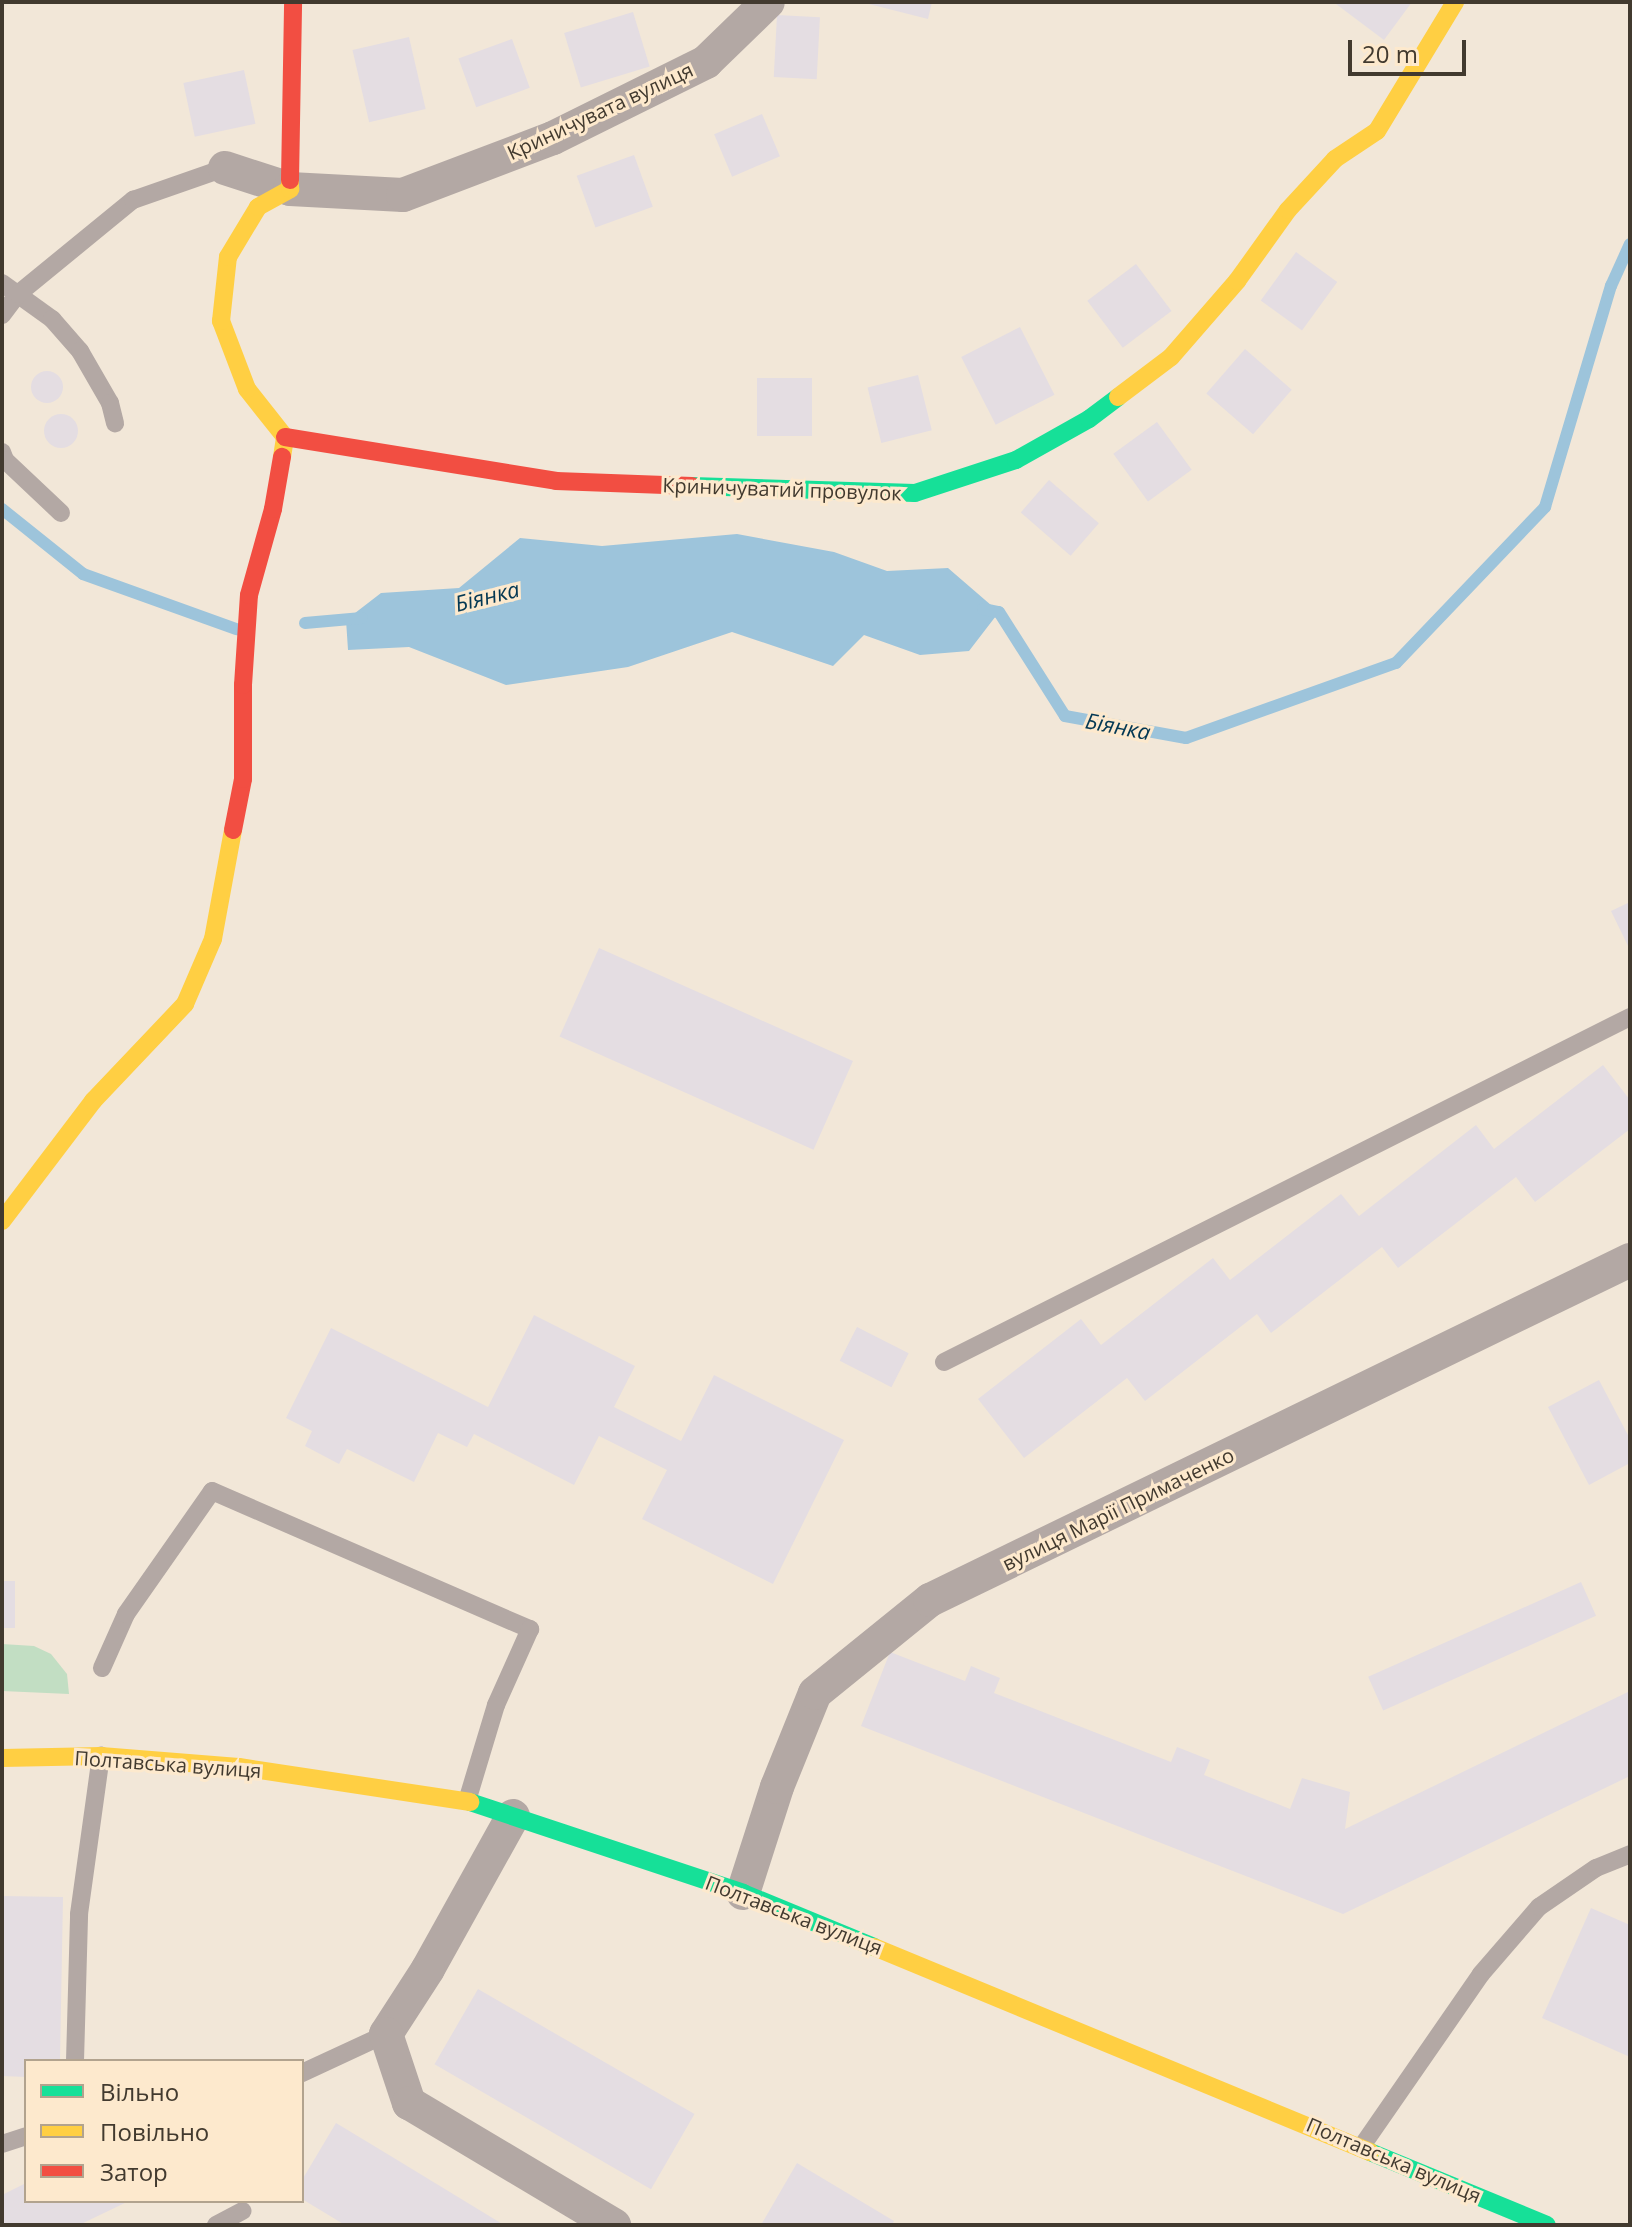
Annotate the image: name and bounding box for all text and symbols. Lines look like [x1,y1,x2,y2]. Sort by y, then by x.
scale bar [1352,24,1470,74]
text: 20 m [1362,37,1418,70]
street label: Криничувата вулиця [503,57,697,165]
street label: Криничуватий провулок [662,473,902,505]
water label: Біянка [452,575,522,617]
water label: Біянка [1083,707,1153,745]
street label: вулиця Марії Примаченко [998,1442,1238,1576]
street label: Полтавська вулиця [74,1745,262,1783]
street label: Полтавська вулиця [702,1870,886,1960]
legend [24,2059,304,2203]
text: Вільно [100,2075,179,2108]
street label: Полтавська вулиця [1303,2112,1485,2208]
text: Повільно [100,2115,209,2148]
text: Затор [100,2155,168,2188]

